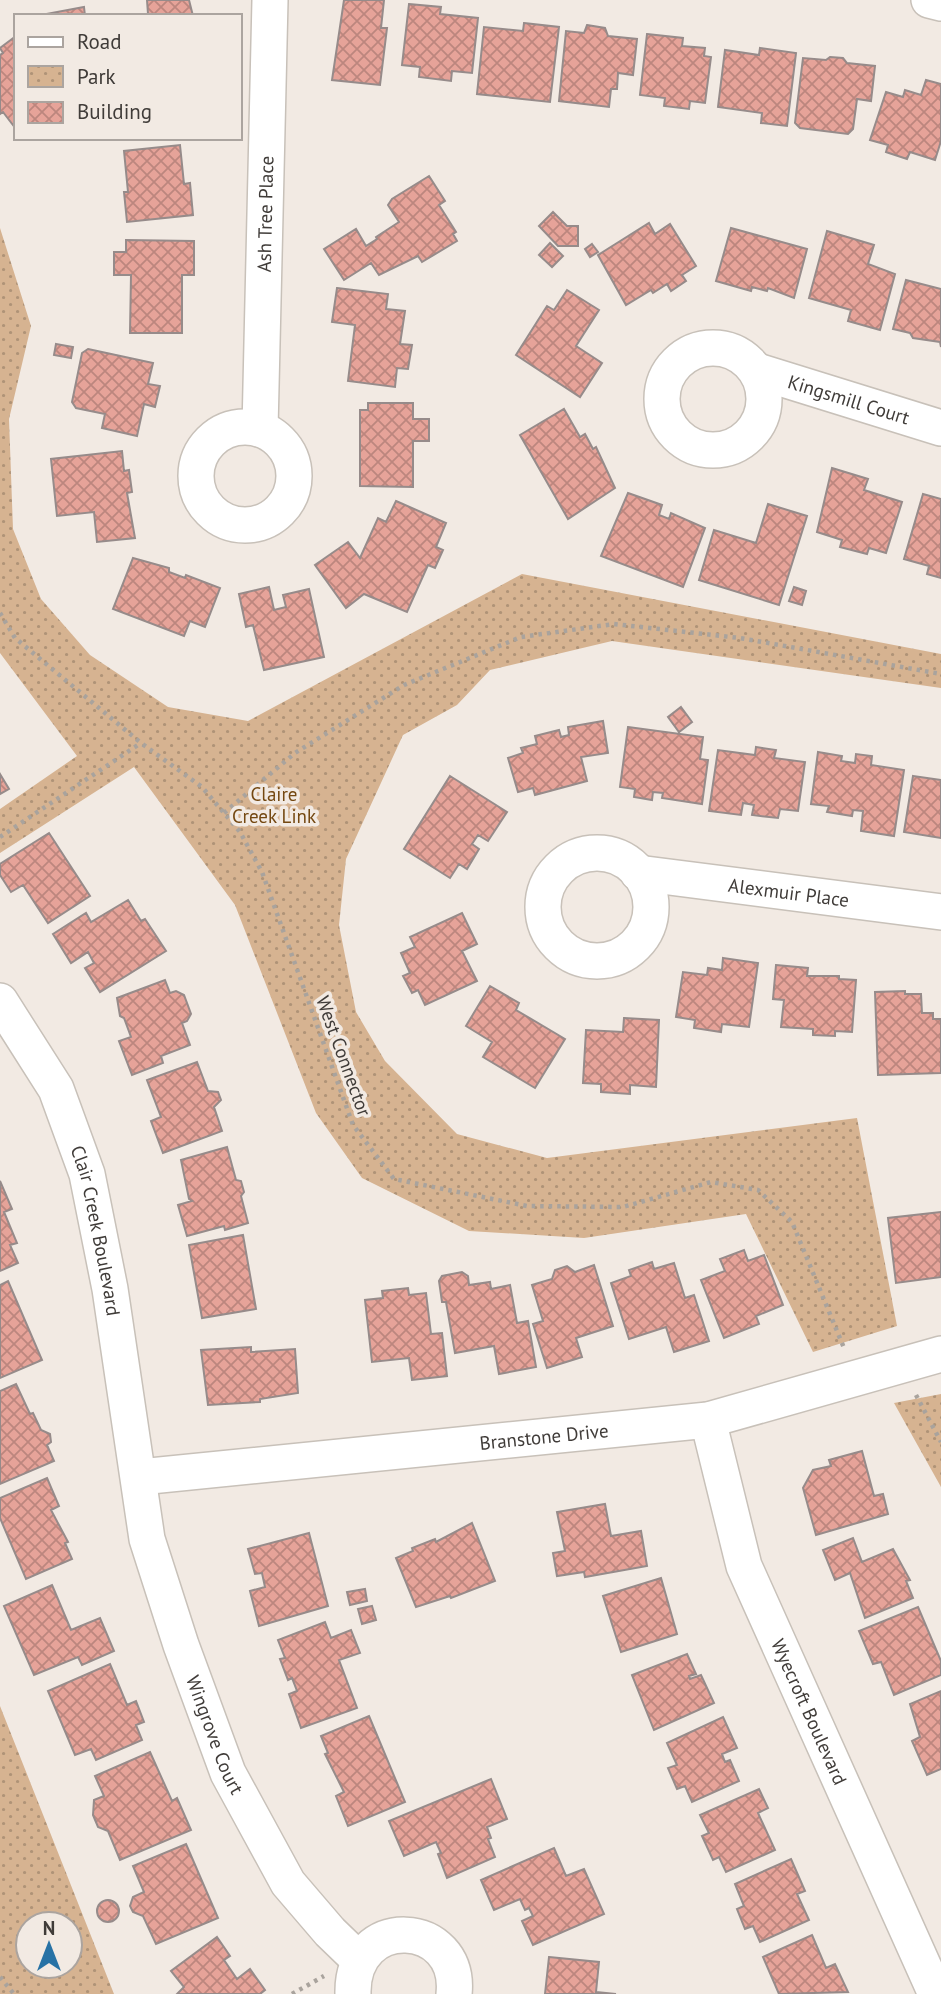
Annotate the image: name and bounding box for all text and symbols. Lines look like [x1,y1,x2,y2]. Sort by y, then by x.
legend [14,14,242,140]
text: Road [77,28,121,55]
text: Park [77,63,116,90]
text: Building [77,98,152,125]
street label: Ash Tree Place [252,155,278,273]
street label: Kingsmill Court [785,369,913,430]
park label: Claire Creek Link [232,782,316,828]
street label: Alexmuir Place [727,873,851,912]
street label: West Connector [311,993,377,1120]
street label: Clair Creek Boulevard [66,1142,126,1317]
street label: Branstone Drive [478,1418,610,1455]
street label: Wyecroft Boulevard [766,1635,853,1788]
street label: Wingrove Court [181,1672,250,1799]
north arrow [14,1910,84,1980]
text: N [43,1916,55,1940]

